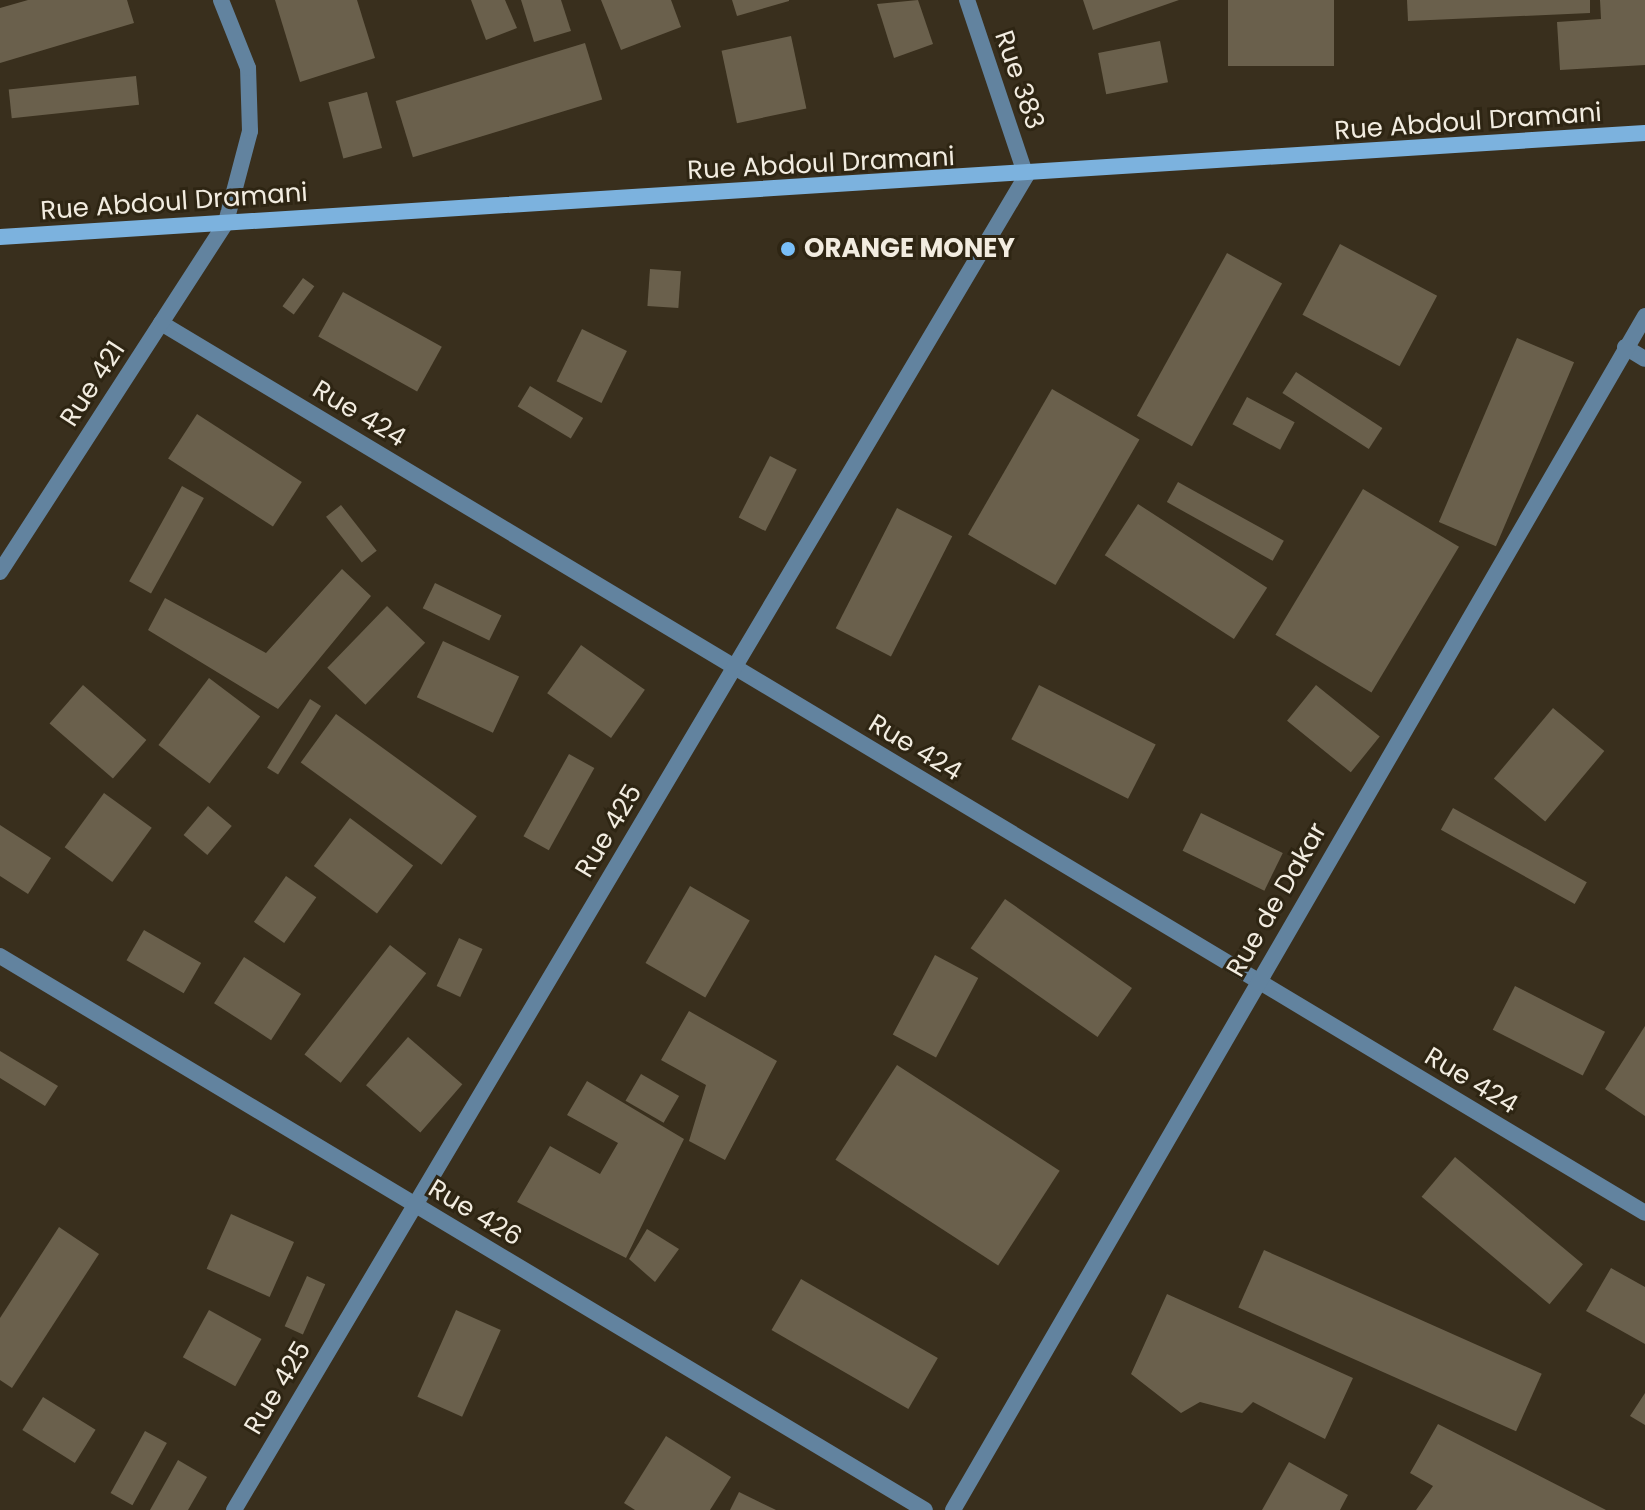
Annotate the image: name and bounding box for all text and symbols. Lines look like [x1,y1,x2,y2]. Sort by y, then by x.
street label: Rue 383 [988,26,1050,134]
street label: Rue Abdoul Dramani [1333,97,1603,147]
street label: Rue Abdoul Dramani [686,141,956,187]
street label: Rue Abdoul Dramani [39,177,309,227]
place label: ORANGE MONEY [804,233,1015,265]
marker: ORANGE MONEY [779,240,797,258]
street label: Rue 421 [54,336,132,432]
street label: Rue 424 [307,374,411,454]
street label: Rue 424 [863,708,967,788]
street label: Rue 425 [569,779,649,883]
street label: Rue de Dakar [1220,817,1334,983]
street label: Rue 424 [1419,1041,1523,1121]
street label: Rue 426 [423,1173,527,1253]
street label: Rue 425 [238,1336,318,1440]

